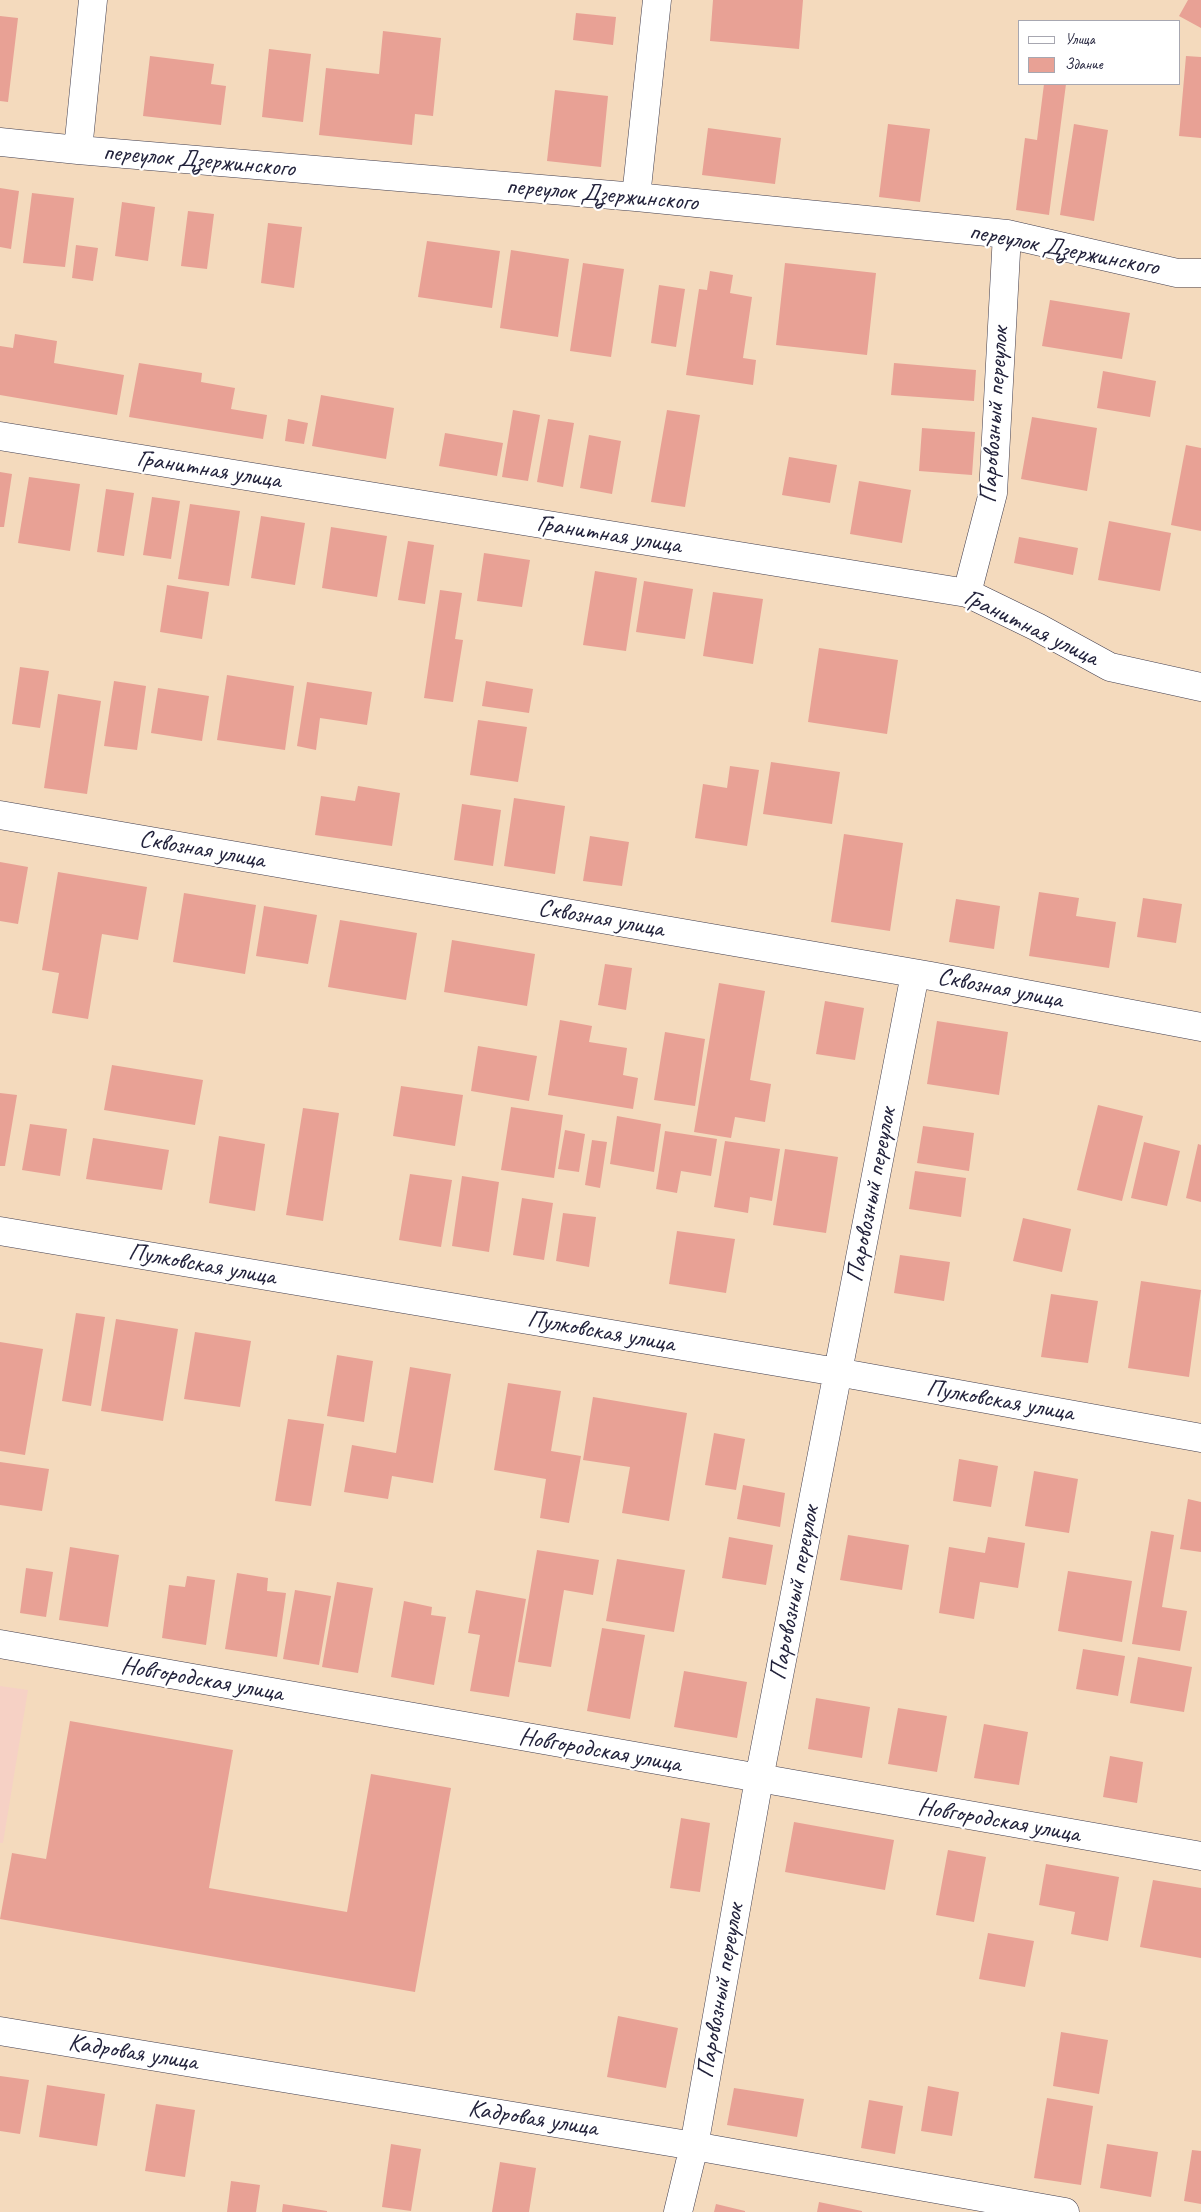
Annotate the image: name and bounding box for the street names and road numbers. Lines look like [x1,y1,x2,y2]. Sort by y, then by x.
street label: переулок Дзержинского [102,138,296,184]
street label: переулок Дзержинского [505,172,699,218]
street label: переулок Дзержинского [967,217,1161,283]
street label: Паровозный переулок [974,326,1016,504]
street label: Гранитная улица [135,444,283,496]
street label: Гранитная улица [535,509,683,561]
street label: Гранитная улица [959,583,1103,673]
street label: Сквозная улица [137,824,267,876]
street label: Сквозная улица [536,893,666,945]
street label: Сквозная улица [935,962,1065,1016]
street label: Паровозный переулок [840,1105,904,1285]
street label: Пулковская улица [126,1237,278,1293]
street label: Пулковская улица [525,1304,677,1360]
street label: Пулковская улица [924,1373,1076,1429]
street label: Паровозный переулок [763,1503,827,1683]
street label: Новгородская улица [119,1651,285,1709]
street label: Новгородская улица [517,1722,683,1780]
street label: Новгородская улица [916,1792,1082,1850]
street label: Паровозный переулок [691,1901,751,2081]
street label: Кадровая улица [66,2028,200,2078]
street label: Кадровая улица [466,2094,600,2144]

